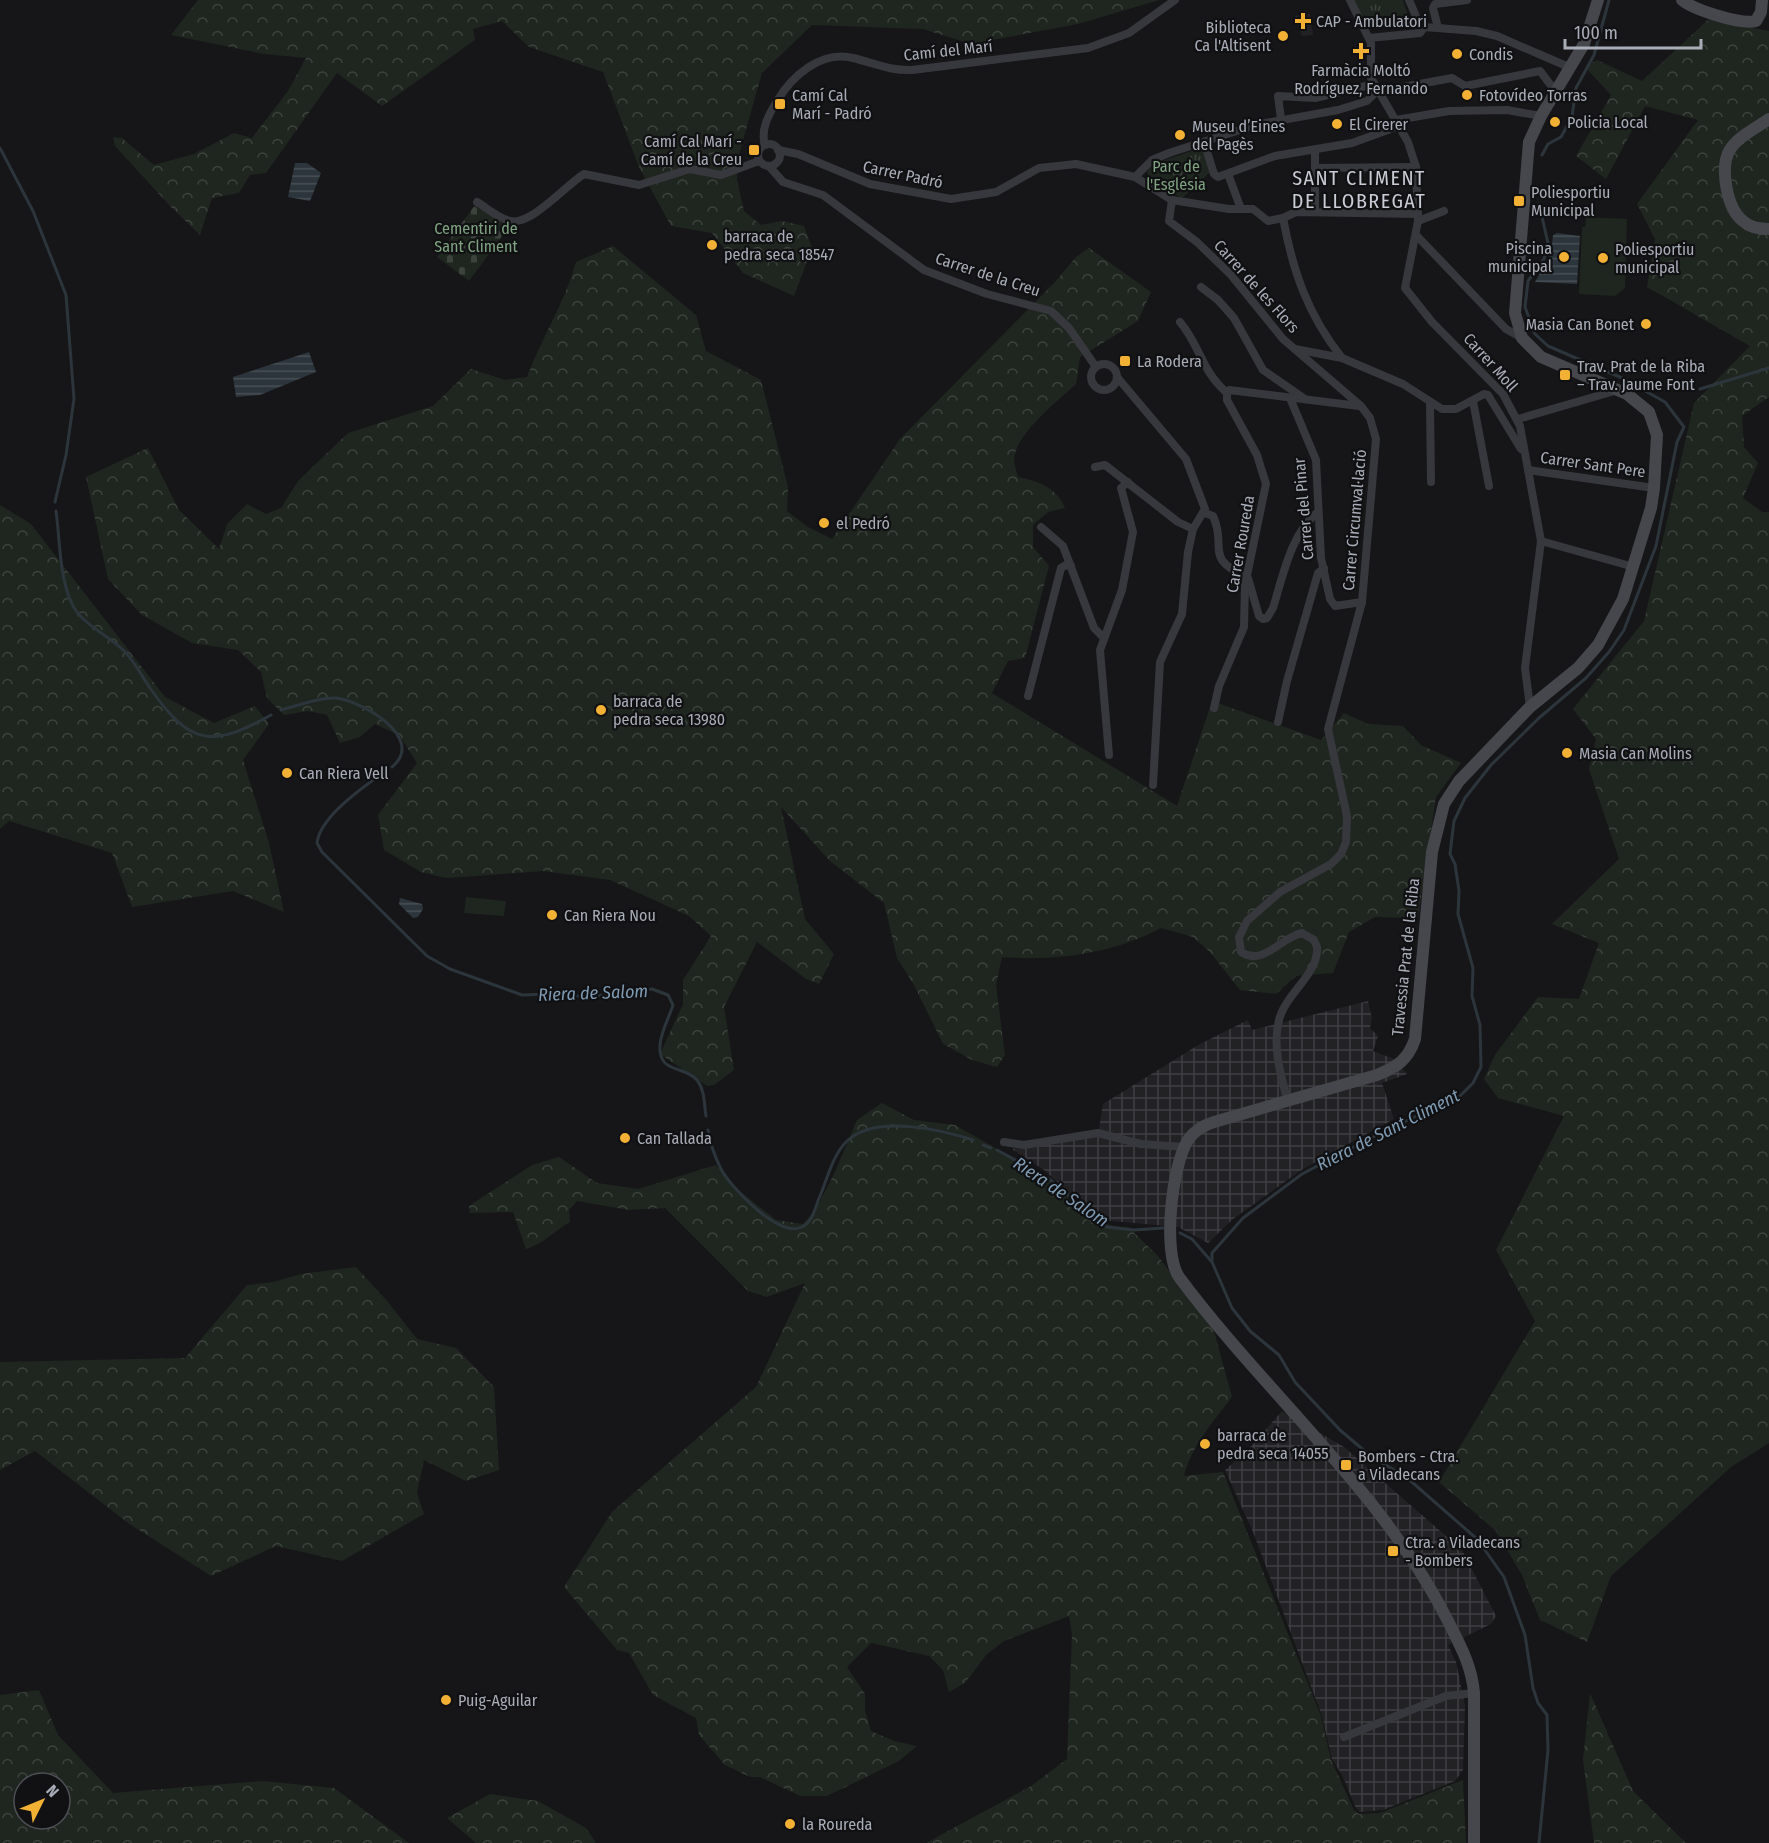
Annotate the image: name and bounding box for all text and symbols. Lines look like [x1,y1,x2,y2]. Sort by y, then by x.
marker: CAP - Ambulatori [1294,12,1312,30]
place label: CAP - Ambulatori [1316,12,1427,31]
scale bar [1565,12,1702,50]
place label: Biblioteca Ca l'Altisent [1194,18,1272,55]
text: 100 m [1574,22,1618,44]
marker: Biblioteca Ca l'Altisent [1276,29,1290,43]
street label: Camí del Marí [903,36,993,65]
marker: Farmàcia Moltó Rodríguez, Fernando [1354,44,1368,58]
place label: Condis [1469,45,1513,64]
marker: Condis [1450,47,1464,61]
place label: Farmàcia Moltó Rodríguez, Fernando [1294,61,1428,98]
place label: Camí Cal Marí - Padró [792,86,872,123]
place label: Fotovídeo Torras [1479,86,1587,105]
marker: Fotovídeo Torras [1460,88,1474,102]
marker: Camí Cal Marí - Padró [773,97,787,111]
place label: Policia Local [1567,113,1648,132]
place label: El Cirerer [1349,115,1409,134]
marker: Policia Local [1548,115,1562,129]
place label: Museu d’Eines del Pagès [1192,117,1285,154]
marker: El Cirerer [1330,117,1344,131]
marker: Museu d’Eines del Pagès [1173,128,1187,142]
place label: Camí Cal Marí - Camí de la Creu [641,132,742,169]
marker: Camí Cal Marí - Camí de la Creu [747,143,761,157]
street label: Carrer Padró [861,157,945,192]
park label: Parc de l'Església [1146,157,1206,194]
district label: SANT CLIMENT DE LLOBREGAT [1292,166,1426,213]
place label: Poliesportiu Municipal [1531,183,1610,220]
marker: Poliesportiu Municipal [1512,194,1526,208]
park label: Cementiri de Sant Climent [434,219,518,256]
place label: barraca de pedra seca 18547 [724,227,835,264]
street label: Carrer de les Flors [1210,236,1303,337]
marker: barraca de pedra seca 18547 [705,238,719,252]
place label: Piscina municipal [1488,239,1552,276]
place label: Poliesportiu municipal [1615,240,1694,277]
street label: Carrer de la Creu [933,249,1043,300]
marker: Piscina municipal [1557,250,1571,264]
marker: Poliesportiu municipal [1596,251,1610,265]
place label: Masia Can Bonet [1526,315,1635,334]
marker: Masia Can Bonet [1639,317,1653,331]
street label: Carrer Moll [1459,329,1522,395]
place label: La Rodera [1137,352,1202,371]
marker: La Rodera [1118,354,1132,368]
place label: Trav. Prat de la Riba – Trav. Jaume Font [1577,357,1705,394]
marker: Trav. Prat de la Riba – Trav. Jaume Font [1558,368,1572,382]
street label: Carrer Sant Pere [1539,448,1647,481]
street label: Carrer Circumval·lació [1339,449,1370,591]
street label: Carrer del Pinar [1290,457,1317,561]
street label: Carrer Roureda [1223,494,1258,594]
place label: el Pedró [836,514,890,533]
marker: el Pedró [817,516,831,530]
place label: barraca de pedra seca 13980 [613,692,725,729]
marker: barraca de pedra seca 13980 [594,703,608,717]
place label: Masia Can Molins [1579,744,1692,763]
marker: Masia Can Molins [1560,746,1574,760]
place label: Can Riera Vell [299,764,388,783]
marker: Can Riera Vell [280,766,294,780]
street label: Travessia Prat de la Riba [1388,877,1423,1037]
place label: Can Riera Nou [564,906,656,925]
marker: Can Riera Nou [545,908,559,922]
water label: Riera de Salom [538,980,648,1006]
water label: Riera de Sant Climent [1313,1084,1463,1176]
place label: Can Tallada [637,1129,712,1148]
marker: Can Tallada [618,1131,632,1145]
water label: Riera de Salom [1009,1152,1113,1232]
place label: barraca de pedra seca 14055 [1217,1426,1329,1463]
marker: barraca de pedra seca 14055 [1198,1437,1212,1451]
place label: Bombers - Ctra. a Viladecans [1358,1447,1459,1484]
marker: Bombers - Ctra. a Viladecans [1339,1458,1353,1472]
place label: Ctra. a Viladecans - Bombers [1405,1533,1520,1570]
marker: Ctra. a Viladecans - Bombers [1386,1544,1400,1558]
place label: Puig-Aguilar [458,1691,538,1710]
marker: Puig-Aguilar [439,1693,453,1707]
north arrow [12,1771,72,1831]
text: N [42,1781,63,1801]
place label: la Roureda [802,1815,873,1834]
marker: la Roureda [783,1817,797,1831]

